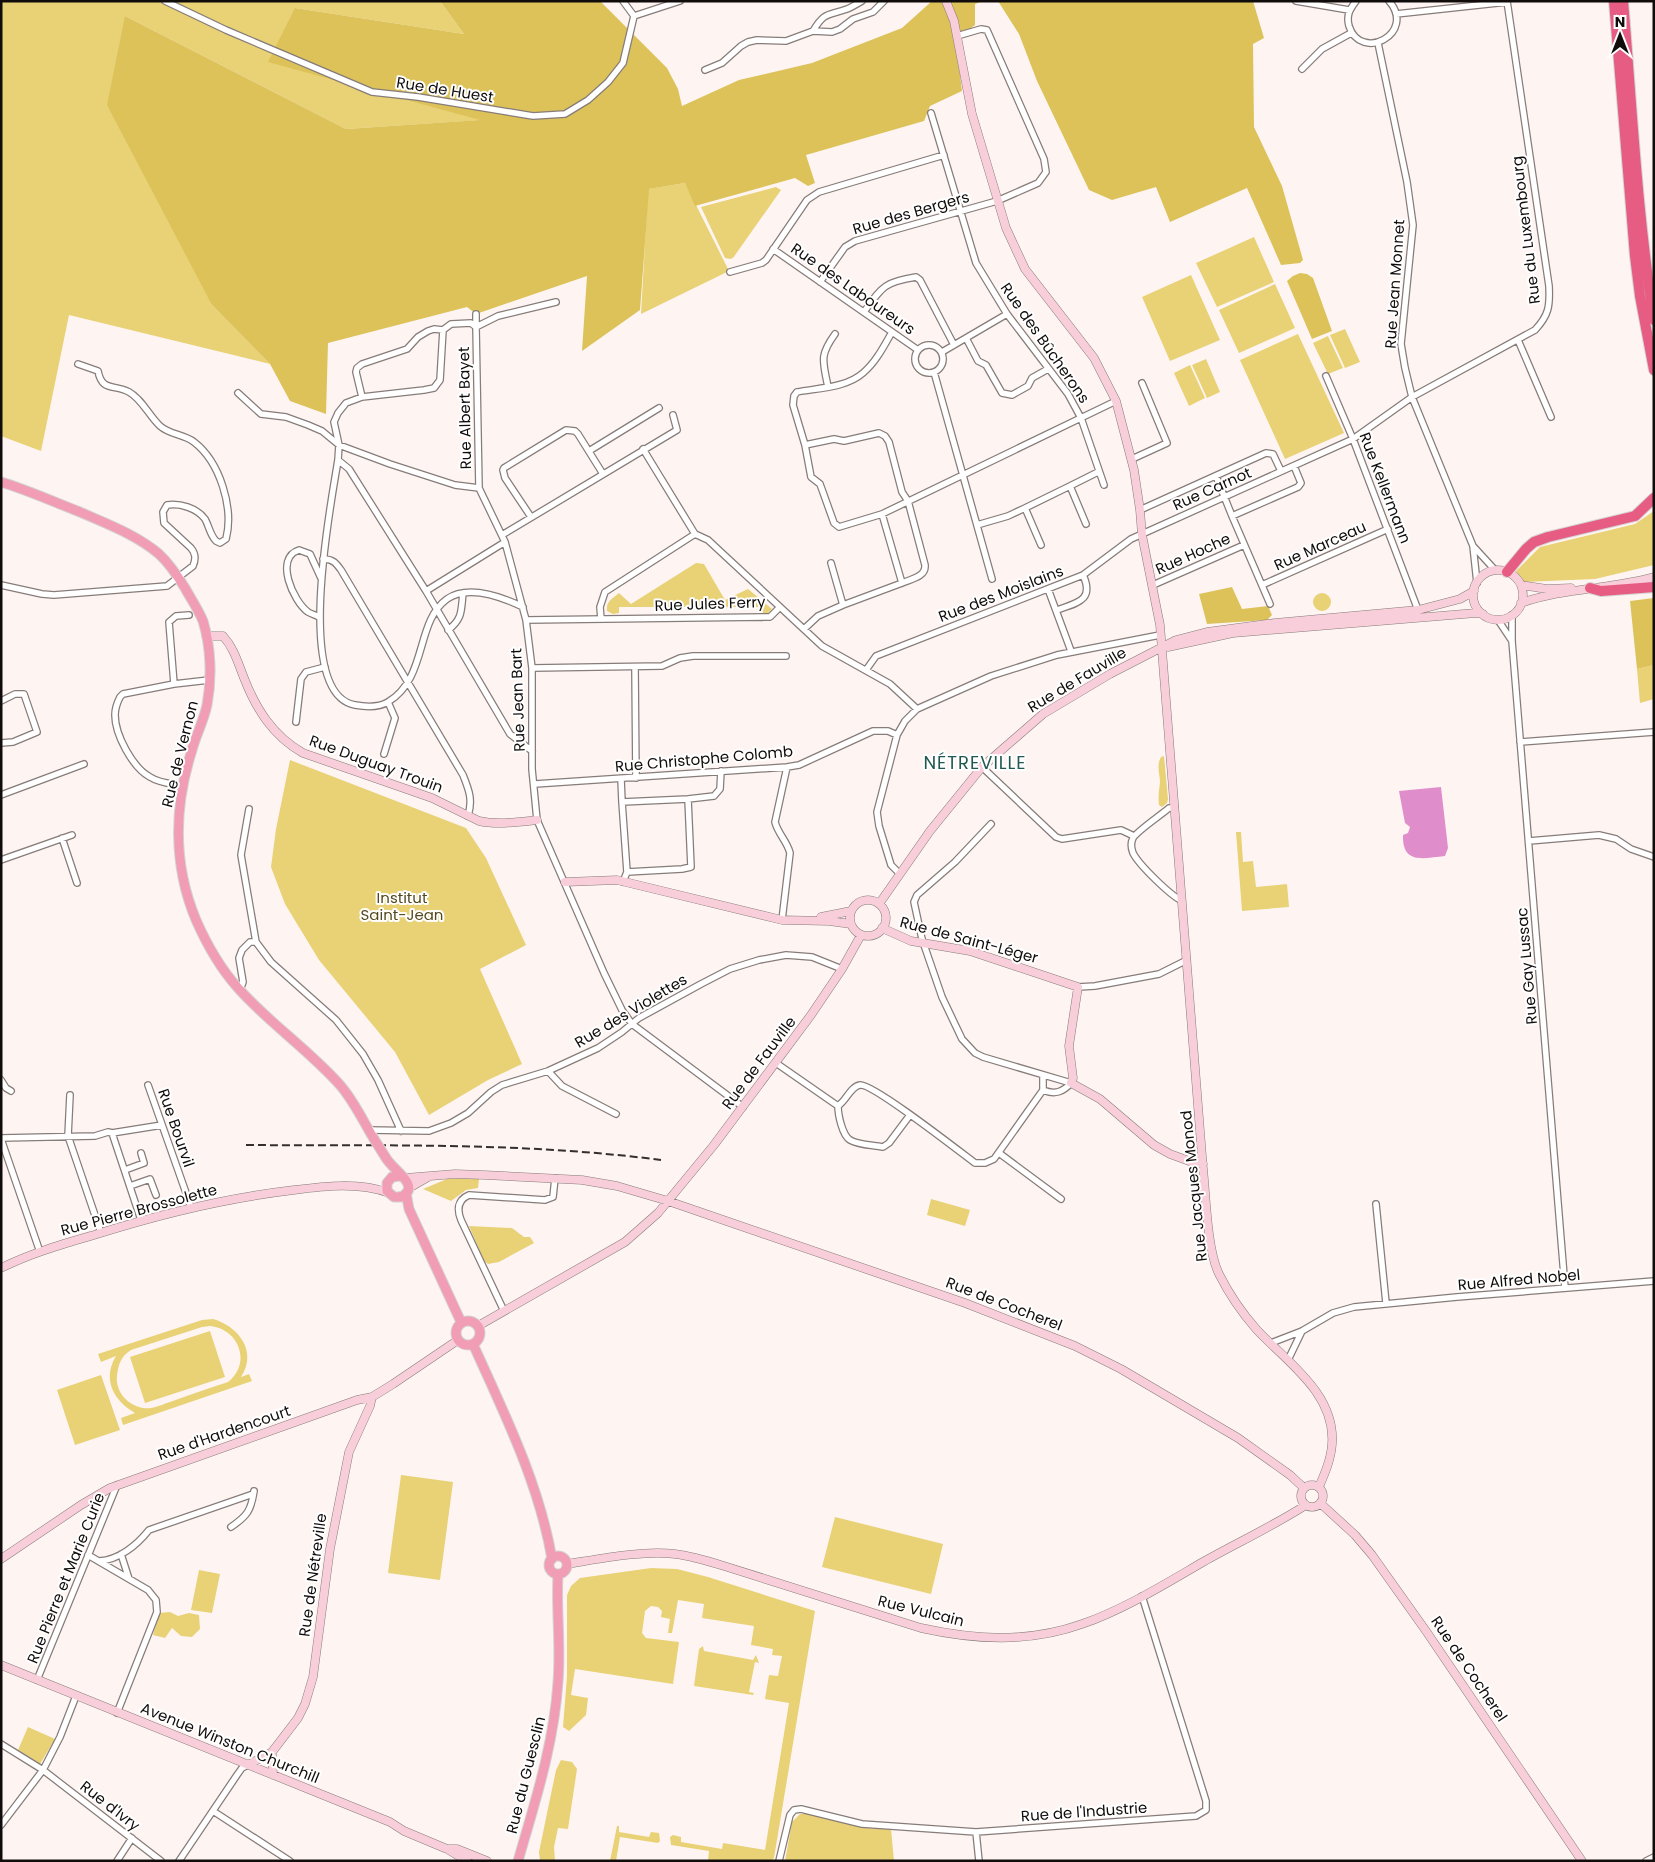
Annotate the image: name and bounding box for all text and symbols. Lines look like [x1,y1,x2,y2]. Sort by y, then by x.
north arrow [1595,10,1645,60]
text: N [1615,12,1625,32]
street label: Rue de Huest [395,71,495,108]
street label: Rue du Luxembourg [1506,155,1545,305]
street label: Rue des Bergers [850,186,972,239]
street label: Rue Jean Monnet [1380,219,1409,349]
street label: Rue des Laboureurs [787,238,920,339]
street label: Rue des Bûcherons [996,278,1095,407]
street label: Rue Albert Bayet [453,346,476,470]
street label: Rue Kellermann [1355,429,1416,546]
street label: Rue Carnot [1169,462,1254,515]
street label: Rue Marceau [1270,516,1369,575]
street label: Rue Hoche [1152,528,1234,579]
street label: Rue des Moislains [935,560,1066,627]
street label: Rue Jules Ferry [654,591,766,616]
street label: Rue de Fauville [1024,642,1130,717]
street label: Rue Jean Bart [505,648,530,752]
street label: Rue de Vernon [156,698,203,809]
street label: Rue Duguay Trouin [306,730,446,797]
street label: Rue Christophe Colomb [614,740,794,777]
district label: NÉTREVILLE [923,750,1027,775]
park label: Institut Saint-Jean [361,887,443,925]
street label: Rue Gay Lussac [1511,907,1542,1025]
street label: Rue de Saint-Léger [898,911,1041,968]
street label: Rue des Violettes [571,969,691,1052]
street label: Rue de Fauville [717,1012,801,1114]
street label: Rue Bourvil [153,1086,200,1170]
street label: Rue Jacques Monod [1175,1109,1212,1263]
street label: Rue Pierre Brossolette [58,1179,219,1241]
street label: Rue Alfred Nobel [1457,1264,1581,1295]
street label: Rue de Cocherel [943,1272,1065,1335]
street label: Rue d'Hardencourt [155,1400,293,1465]
street label: Rue Pierre et Marie Curie [22,1489,109,1666]
street label: Rue de Nétreville [293,1512,332,1638]
street label: Rue Vulcain [876,1590,966,1631]
street label: Rue de Cocherel [1426,1612,1513,1726]
street label: Avenue Winston Churchill [138,1697,323,1788]
street label: Rue du Guesclin [501,1714,550,1836]
street label: Rue d'Ivry [76,1776,145,1836]
street label: Rue de l'Industrie [1020,1797,1148,1826]

